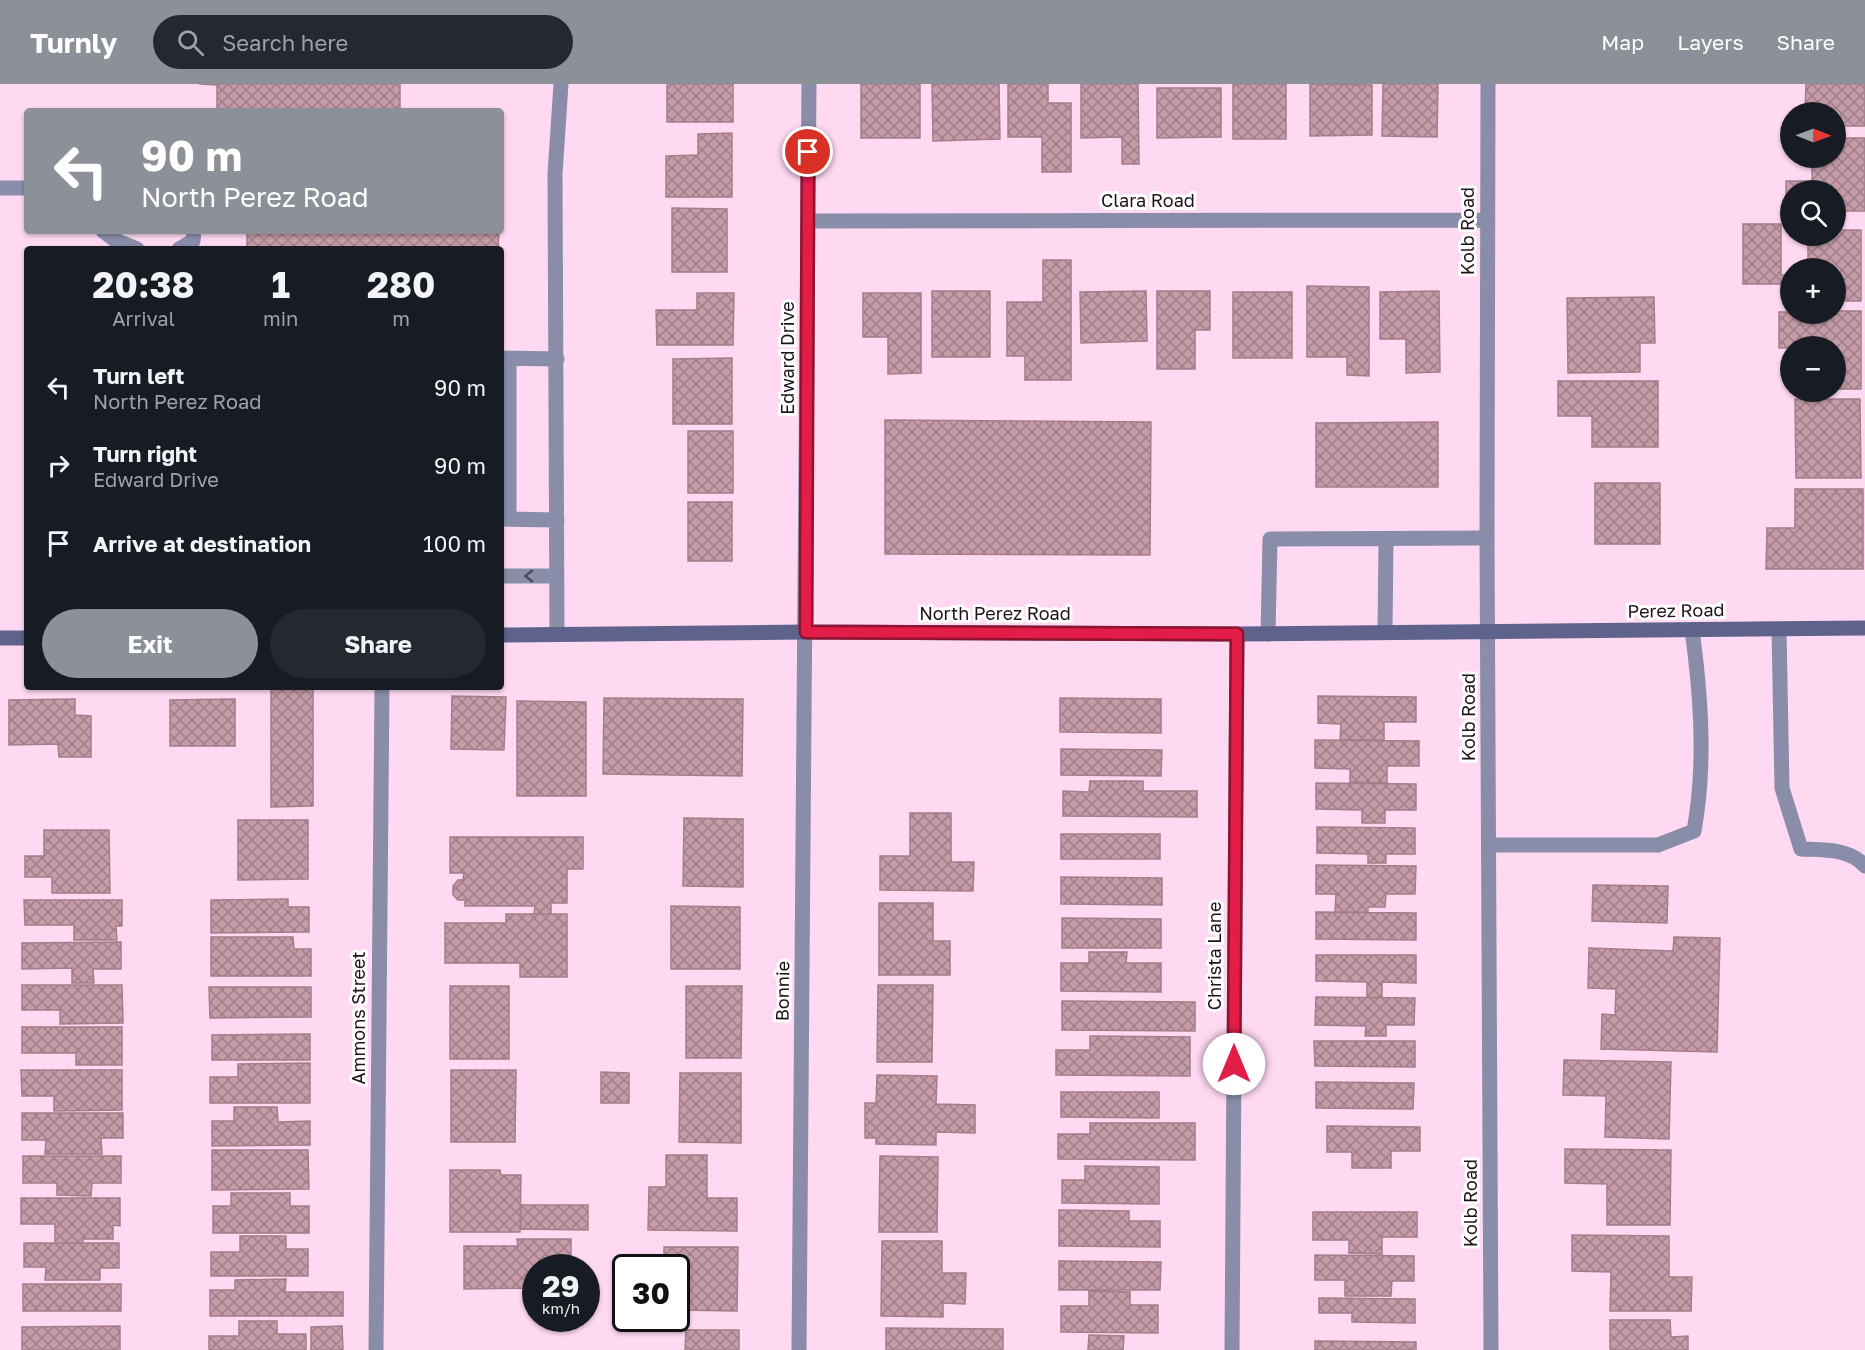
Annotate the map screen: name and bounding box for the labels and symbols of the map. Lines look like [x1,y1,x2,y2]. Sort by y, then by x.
north arrow [1780,102,1846,168]
pin [782,126,833,177]
street label: Kolb Road [1456,187,1478,275]
street label: Clara Road [1101,189,1195,211]
street label: Edward Drive [776,301,798,415]
one-way arrow [524,570,533,582]
street label: Perez Road [1627,598,1725,622]
street label: North Perez Road [919,602,1071,624]
street label: Kolb Road [1457,673,1479,761]
street label: Christa Lane [1203,902,1225,1010]
street label: Ammons Street [347,951,369,1085]
street label: Bonnie [770,961,794,1021]
position arrow [1202,1032,1266,1096]
street label: Kolb Road [1459,1159,1481,1247]
speed limit sign: 30 [612,1254,690,1332]

